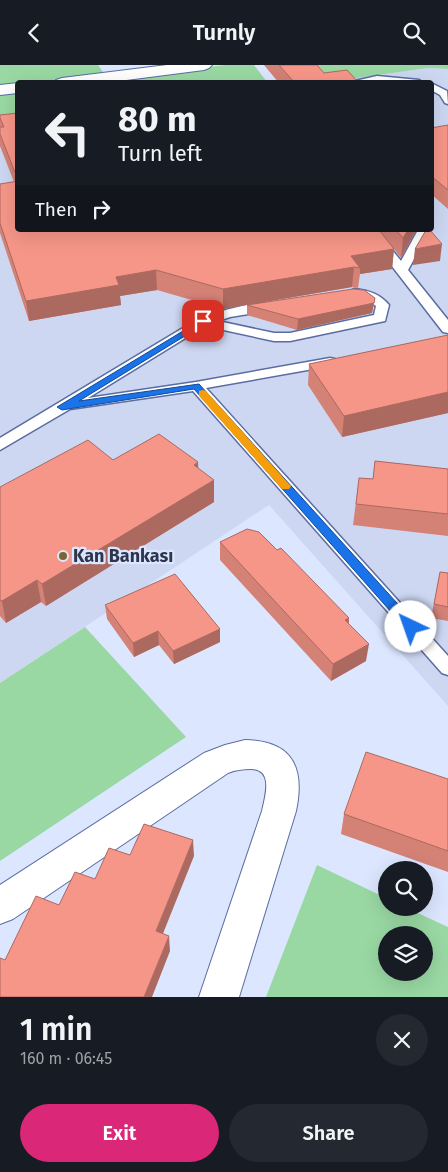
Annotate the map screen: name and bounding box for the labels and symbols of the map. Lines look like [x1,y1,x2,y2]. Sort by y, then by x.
pin [182,300,224,342]
place label: Kan Bankası [73,545,173,567]
marker: Kan Bankası [57,550,69,562]
position arrow [384,600,436,652]

